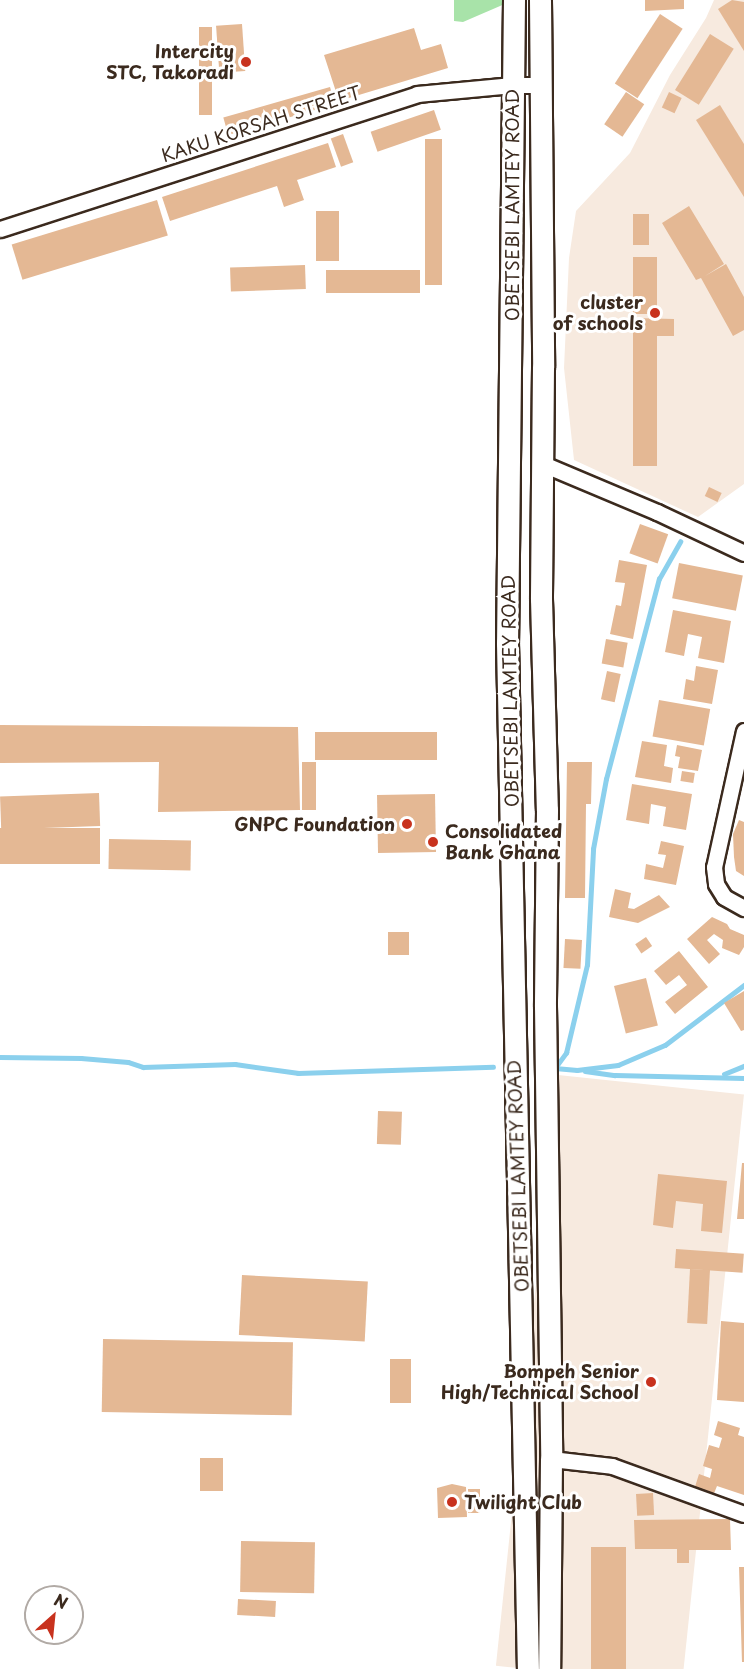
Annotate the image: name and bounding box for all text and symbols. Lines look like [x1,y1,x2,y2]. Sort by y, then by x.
place label: Intercity STC, Takoradi [106,41,234,84]
marker: Intercity STC, Takoradi [239,55,253,69]
street label: KAKU KORSAH STREET [157,81,365,167]
street label: OBETSEBI LAMTEY ROAD [501,89,523,321]
place label: cluster of schools [553,292,643,334]
marker: cluster of schools [648,306,662,320]
street label: OBETSEBI LAMTEY ROAD [497,574,523,808]
place label: GNPC Foundation [234,813,395,835]
marker: GNPC Foundation [400,817,414,831]
place label: Consolidated Bank Ghana [445,821,562,864]
marker: Consolidated Bank Ghana [426,835,440,849]
street label: OBETSEBI LAMTEY ROAD [503,1059,533,1293]
place label: Bompeh Senior High/Technical School [441,1361,639,1404]
marker: Bompeh Senior High/Technical School [644,1375,658,1389]
place label: Twilight Club [464,1491,583,1513]
marker: Twilight Club [445,1495,459,1509]
north arrow [24,1585,84,1645]
text: N [50,1587,72,1614]

